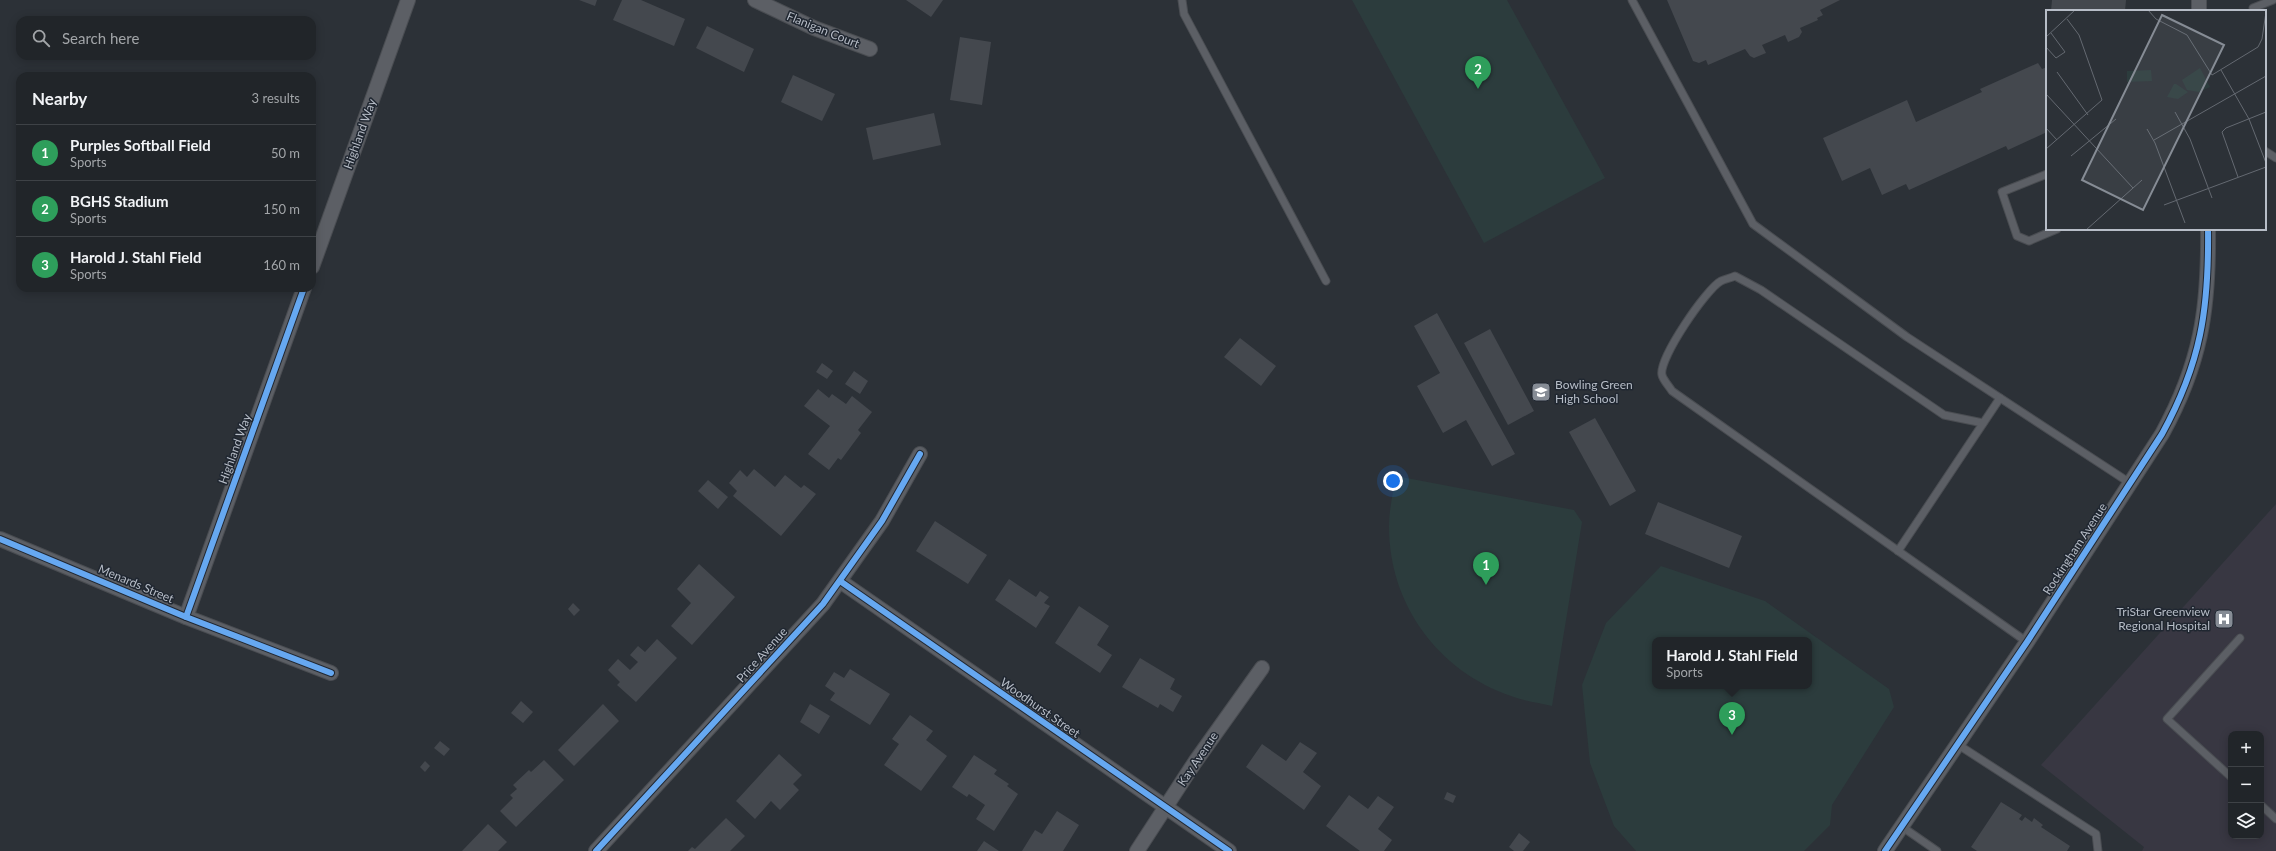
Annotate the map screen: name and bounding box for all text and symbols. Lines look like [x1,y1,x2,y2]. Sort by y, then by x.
street label: Flanigan Court [785,8,862,51]
inset map [2046,10,2266,230]
search box [16,16,316,60]
icon: search [30,27,52,49]
text: Search here [62,29,139,47]
pin: 2 [1465,56,1491,89]
text: Nearby [32,88,87,109]
text: 3 results [252,90,300,106]
street label: Highland Way [340,96,379,171]
text: Purples Softball Field [70,136,211,154]
text: 1 [41,145,49,161]
text: 50 m [271,145,300,161]
text: Sports [70,154,107,170]
text: BGHS Stadium [70,192,169,210]
text: 2 [41,201,49,217]
text: 150 m [263,201,300,217]
text: Sports [70,210,107,226]
text: Harold J. Stahl Field [70,248,201,266]
text: 3 [41,257,49,273]
text: 160 m [263,257,300,273]
text: Sports [70,266,107,282]
place label: Bowling Green High School [1555,377,1633,406]
school or university icon: Bowling Green High School [1530,381,1552,403]
street label: Highland Way [215,411,254,486]
your location [1383,471,1403,491]
street label: Rockingham Avenue [2039,500,2110,597]
pin: 1 [1473,552,1499,585]
street label: Menards Street [96,561,177,606]
place label: TriStar Greenview Regional Hospital [2117,604,2211,633]
hospital icon: TriStar Greenview Regional Hospital [2213,608,2235,630]
street label: Price Avenue [733,624,790,685]
popup [1652,637,1812,689]
text: Harold J. Stahl Field [1666,646,1798,664]
text: Sports [1666,664,1703,680]
street label: Woodhurst Street [997,674,1084,741]
pin: 3 [1719,702,1745,735]
street label: Kay Avenue [1174,729,1221,789]
map controls [2228,731,2264,839]
button: + [2228,731,2264,767]
button: − [2228,767,2264,803]
button: layers [2228,803,2264,839]

